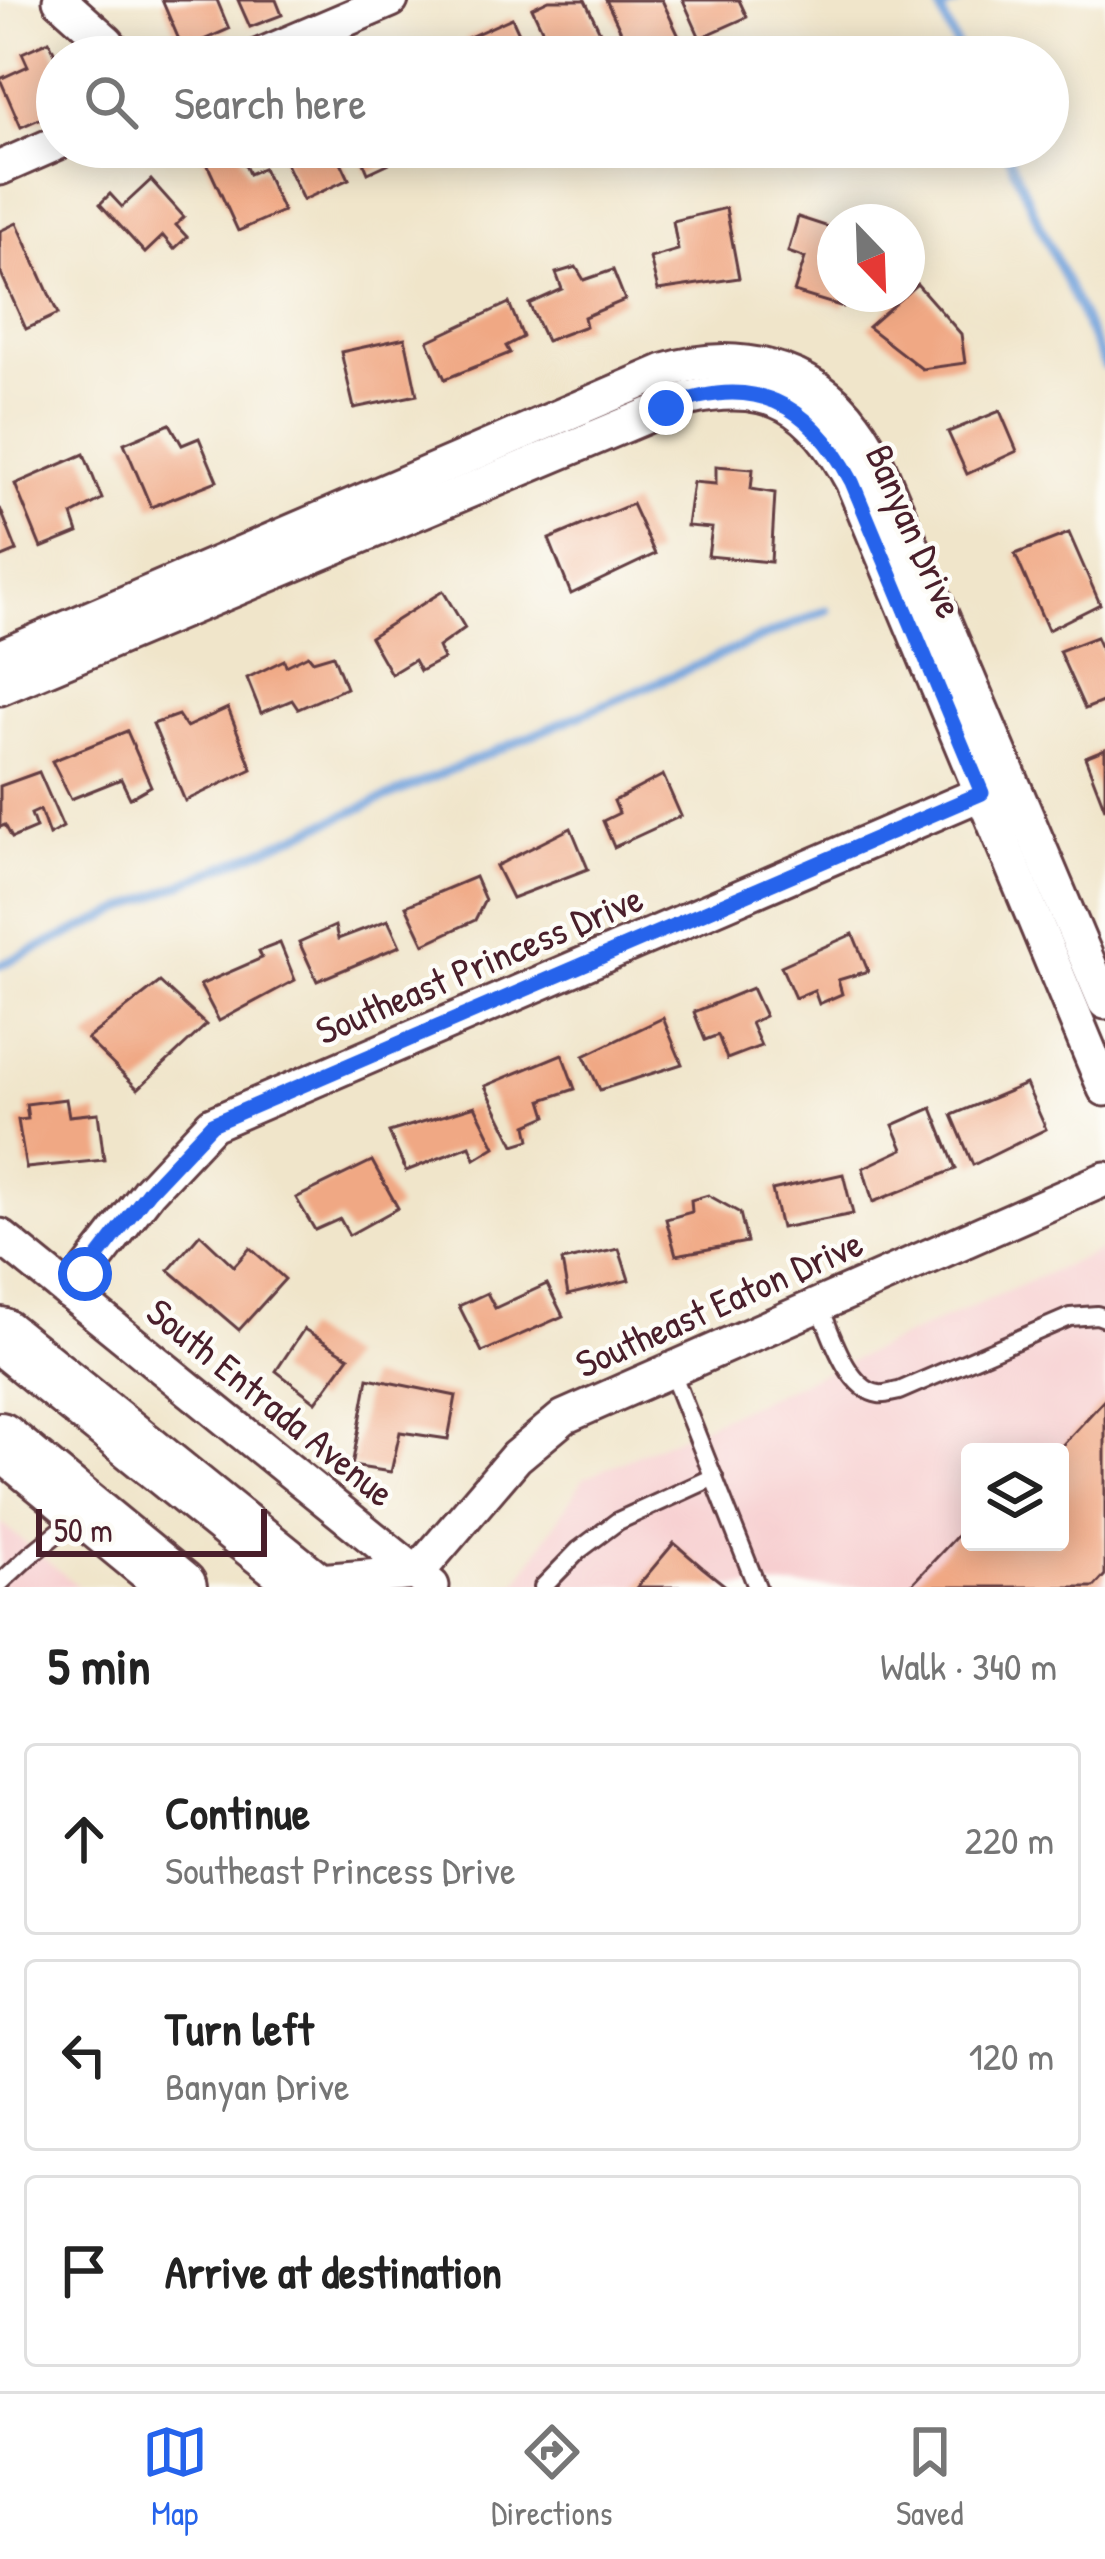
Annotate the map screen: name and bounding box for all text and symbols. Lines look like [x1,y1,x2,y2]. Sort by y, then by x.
search box [36,36,1069,168]
icon: search [78,69,144,135]
text: Search here [174,72,366,133]
north arrow [817,204,925,312]
route end [639,381,693,435]
street label: Banyan Drive [854,436,977,626]
street label: Southeast Princess Drive [307,871,650,1056]
street label: Southeast Eaton Drive [567,1216,871,1390]
route start [58,1247,112,1301]
street label: South Entrada Avenue [136,1285,406,1518]
map controls [961,1443,1069,1551]
button: layers [961,1443,1069,1551]
scale bar [36,1503,267,1556]
text: 50 m [54,1508,113,1552]
text: 5 min [48,1631,150,1700]
text: Walk · 340 m [880,1639,1057,1692]
text: Continue [165,1782,310,1843]
icon: ahead [51,1806,117,1872]
text: 220 m [965,1813,1054,1866]
text: Southeast Princess Drive [165,1843,515,1896]
text: Turn left [165,1998,314,2059]
icon: left [51,2022,117,2088]
text: 120 m [969,2029,1054,2082]
text: Banyan Drive [165,2059,349,2112]
icon: arrive [51,2238,117,2304]
text: Arrive at destination [165,2241,502,2302]
tab: Map [142,2419,208,2535]
tab: Directions [491,2419,613,2535]
tab: Saved [896,2419,963,2535]

